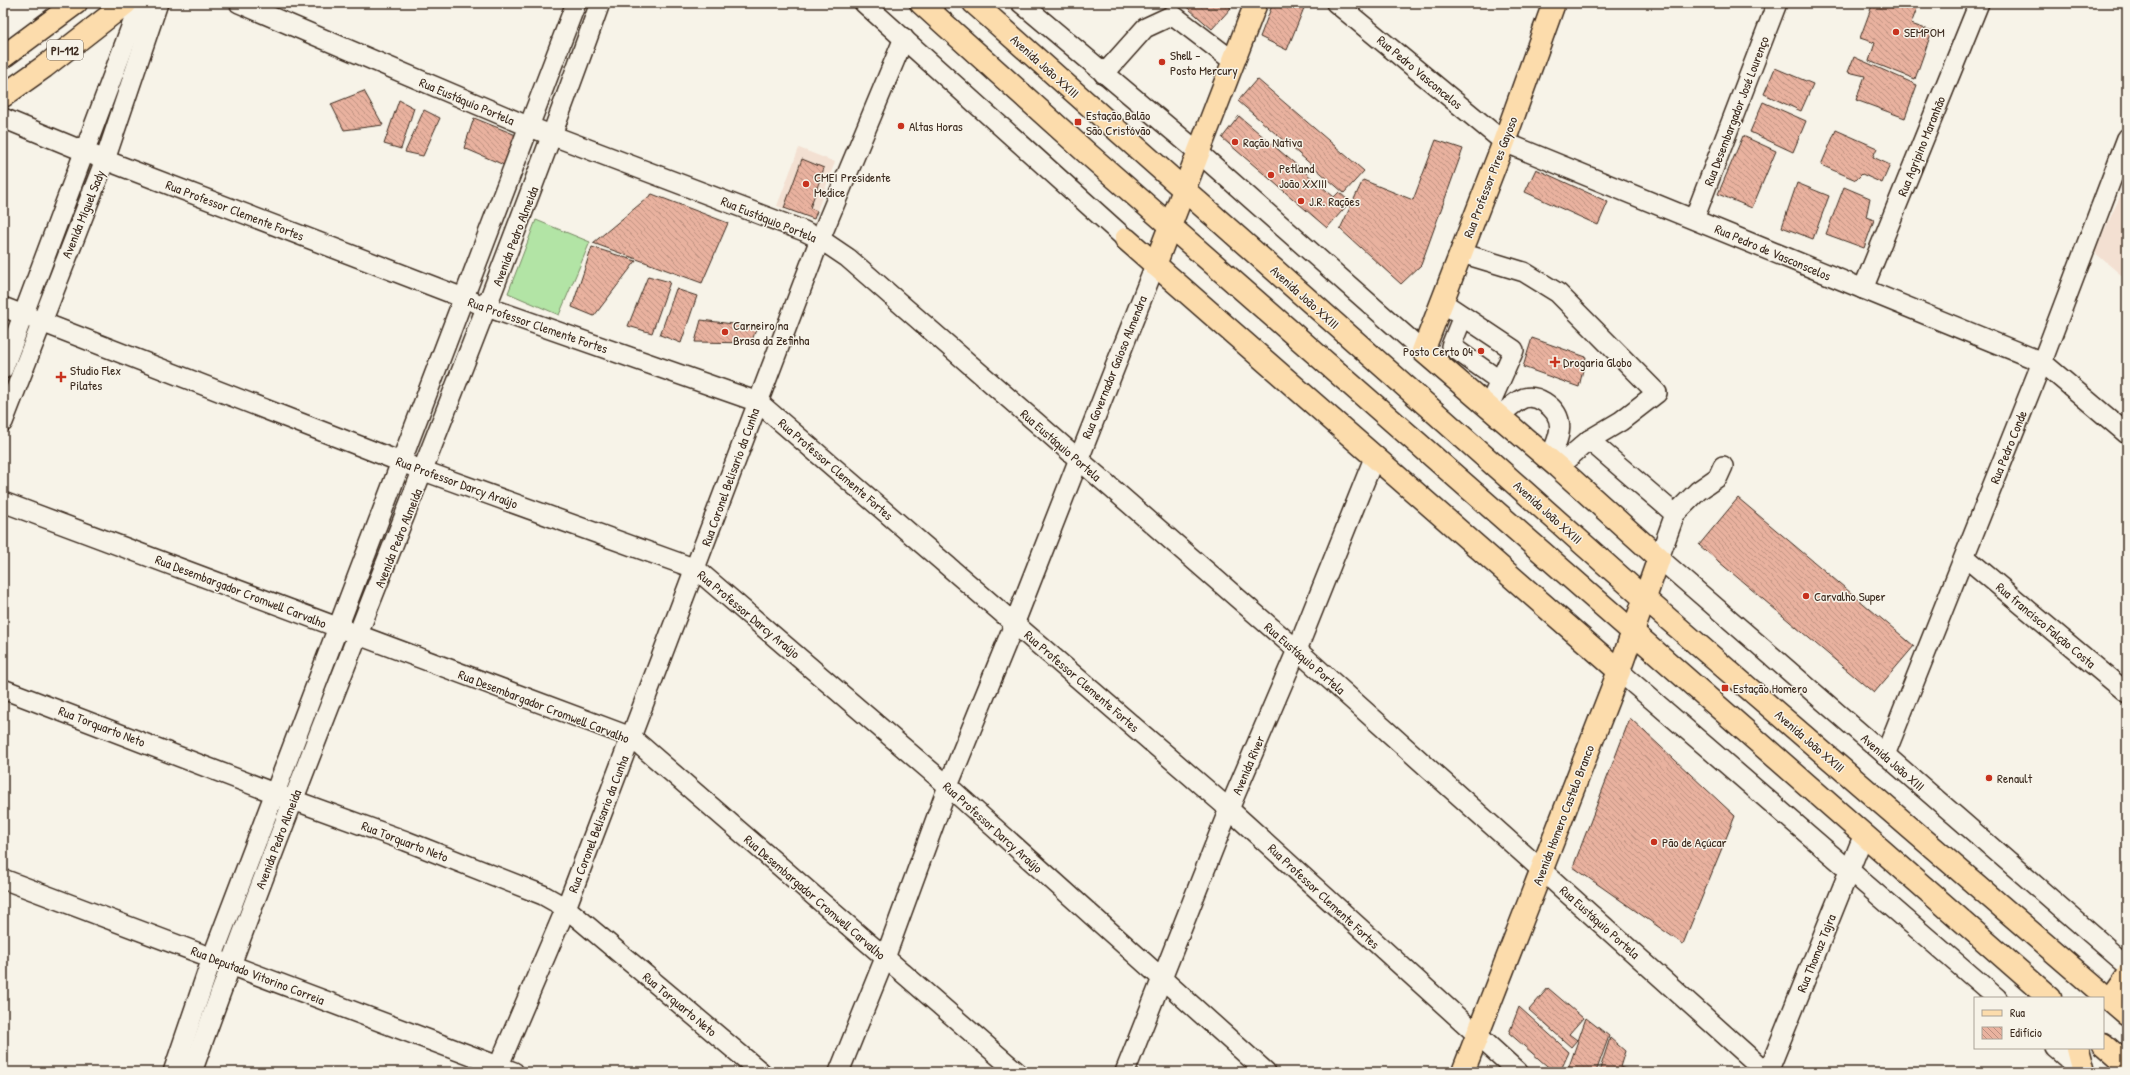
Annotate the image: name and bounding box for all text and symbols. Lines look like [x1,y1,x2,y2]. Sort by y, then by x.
place label: SEMPOM [1904,23,1945,41]
marker: SEMPOM [1891,27,1901,37]
street label: Avenida João XXIII [1007,30,1083,102]
street label: Rua Pedro Vasconcelos [1373,31,1467,113]
street label: Rua Desembargador José Lourenço [1699,34,1773,188]
road number: PI-112 [47,40,83,60]
place label: Shell - Posto Mercury [1170,46,1238,79]
marker: Shell - Posto Mercury [1157,57,1167,67]
street label: Rua Eustáquio Portela [417,73,517,129]
street label: Rua Agripino Maranhão [1893,93,1949,199]
place label: Estação Balão São Cristóvão [1086,106,1151,139]
street label: Rua Professor Pires Gayoso [1459,114,1521,240]
place label: Altas Horas [909,117,963,135]
marker: Estação Balão São Cristóvão [1073,117,1083,127]
marker: Altas Horas [896,121,906,131]
place label: Ração Nativa [1243,133,1302,151]
marker: Ração Nativa [1230,137,1240,147]
place label: Petland João XXIII [1279,159,1327,192]
street label: Avenida Miguel Sady [57,167,109,261]
place label: CMEI Presidente Medice [814,168,891,201]
marker: Petland João XXIII [1266,170,1276,180]
street label: Rua Professor Clemente Fortes [163,175,307,245]
marker: CMEI Presidente Medice [801,179,811,189]
street label: Avenida Pedro Almeida [488,184,542,288]
street label: Rua Eustáquio Portela [718,192,820,246]
place label: J.R. Rações [1309,192,1360,210]
marker: J.R. Rações [1296,196,1306,206]
street label: Rua Pedro de Vasconscelos [1712,219,1834,285]
street label: Avenida João XXIII [1267,261,1343,333]
street label: Rua Professor Clemente Fortes [466,293,610,357]
street label: Rua Governador Gaioso Almendra [1077,293,1151,441]
place label: Carneiro na Brasa da Zefinha [733,316,809,349]
marker: Carneiro na Brasa da Zefinha [720,327,730,337]
place label: Posto Certo 04 [1403,342,1473,360]
marker: Posto Certo 04 [1476,346,1486,356]
place label: Drogaria Globo [1563,353,1632,371]
marker: Drogaria Globo [1550,357,1560,367]
place label: Studio Flex Pilates [70,361,121,394]
marker: Studio Flex Pilates [55,371,67,383]
street label: Rua Eustáquio Portela [1017,405,1105,485]
street label: Rua Coronel Belisario da Cunha [697,406,763,548]
street label: Rua Pedro Conde [1985,408,2031,486]
street label: Rua Professor Clemente Fortes [775,414,897,524]
street label: Rua Professor Darcy Araújo [394,452,520,512]
street label: Avenida João XXIII [1510,476,1586,548]
street label: Avenida Pedro Almeida [370,486,426,590]
street label: Rua Desembargador Cromwell Carvalho [153,550,329,632]
street label: Rua Professor Darcy Araújo [694,566,804,662]
street label: Rua francisco Falção Costa [1992,578,2100,672]
place label: Carvalho Super [1814,587,1886,605]
marker: Carvalho Super [1801,591,1811,601]
street label: Rua Eustáquio Portela [1261,618,1349,698]
street label: Rua Professor Clemente Fortes [1021,626,1143,736]
street label: Rua Desembargador Cromwell Carvalho [456,665,632,747]
place label: Estação Homero [1733,679,1807,697]
marker: Estação Homero [1720,683,1730,693]
street label: Rua Torquarto Neto [56,701,148,751]
street label: Avenida João XXIII [1771,706,1849,776]
street label: Avenida João XIII [1857,729,1929,795]
street label: Avenida River [1227,733,1269,797]
street label: Avenida Homero Castelo Branco [1528,742,1598,888]
street label: Rua Coronel Belisario da Cunha [564,753,632,895]
place label: Renault [1997,769,2033,787]
marker: Renault [1984,773,1994,783]
street label: Rua Professor Darcy Araújo [939,777,1047,877]
street label: Avenida Pedro Almeida [251,787,305,891]
street label: Rua Torquarto Neto [359,816,451,866]
street label: Rua Desembargador Cromwell Carvalho [740,831,890,963]
place label: Pão de Açúcar [1662,833,1727,851]
marker: Pão de Açúcar [1649,837,1659,847]
street label: Rua Professor Clemente Fortes [1264,839,1384,953]
street label: Rua Eustáquio Portela [1556,881,1644,963]
street label: Rua Thomaz Tajra [1792,911,1840,995]
street label: Rua Deputado Vitorino Correia [189,941,327,1009]
street label: Rua Torquarto Neto [639,968,721,1040]
legend [1974,997,2104,1049]
text: Rua [2010,1004,2025,1021]
text: Edifício [2010,1024,2042,1041]

